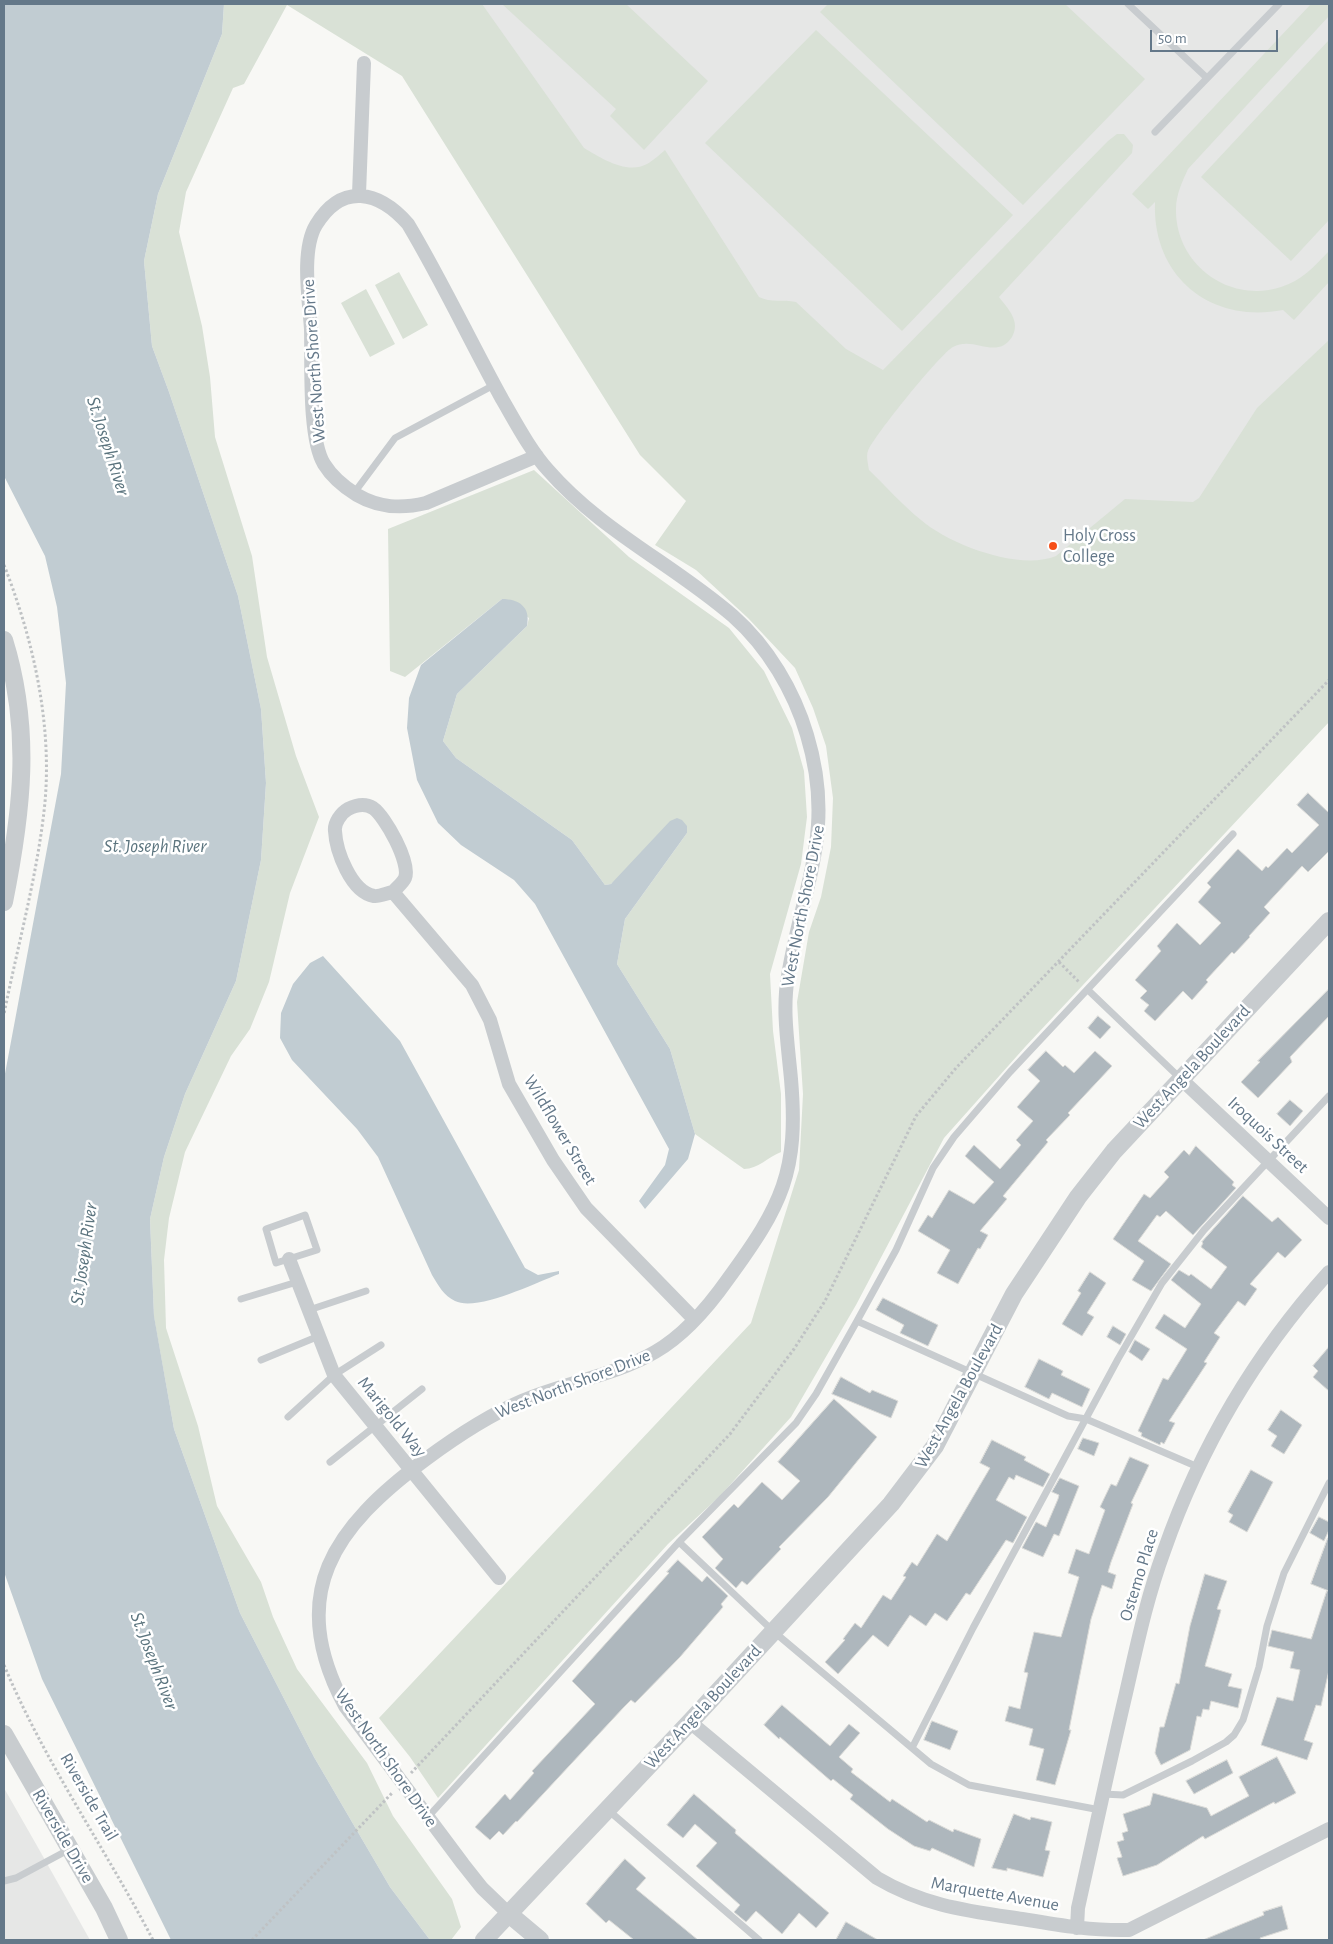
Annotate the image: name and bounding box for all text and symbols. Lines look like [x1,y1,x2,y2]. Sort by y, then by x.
scale bar [1153,20,1280,52]
text: 50 m [1158,31,1187,46]
street label: West North Shore Drive [297,278,331,444]
water label: St. Joseph River [81,394,135,498]
place label: Holy Cross College [1063,525,1136,568]
marker: Holy Cross College [1047,540,1059,552]
street label: West North Shore Drive [777,823,829,989]
water label: St. Joseph River [104,835,206,857]
street label: West Angela Boulevard [1129,1000,1255,1134]
street label: Wildflower Street [519,1071,601,1189]
street label: Iroquois Street [1223,1092,1313,1178]
water label: St. Joseph River [66,1202,102,1306]
street label: West Angela Boulevard [910,1320,1008,1472]
street label: West North Shore Drive [492,1344,654,1424]
street label: Marigold Way [353,1372,431,1462]
street label: Ostemo Place [1115,1526,1163,1624]
water label: St. Joseph River [125,1609,183,1713]
street label: West Angela Boulevard [640,1640,766,1774]
street label: West North Shore Drive [330,1685,442,1831]
street label: Riverside Trail [55,1749,123,1845]
street label: Riverside Drive [27,1785,99,1887]
street label: Marquette Avenue [929,1872,1061,1916]

